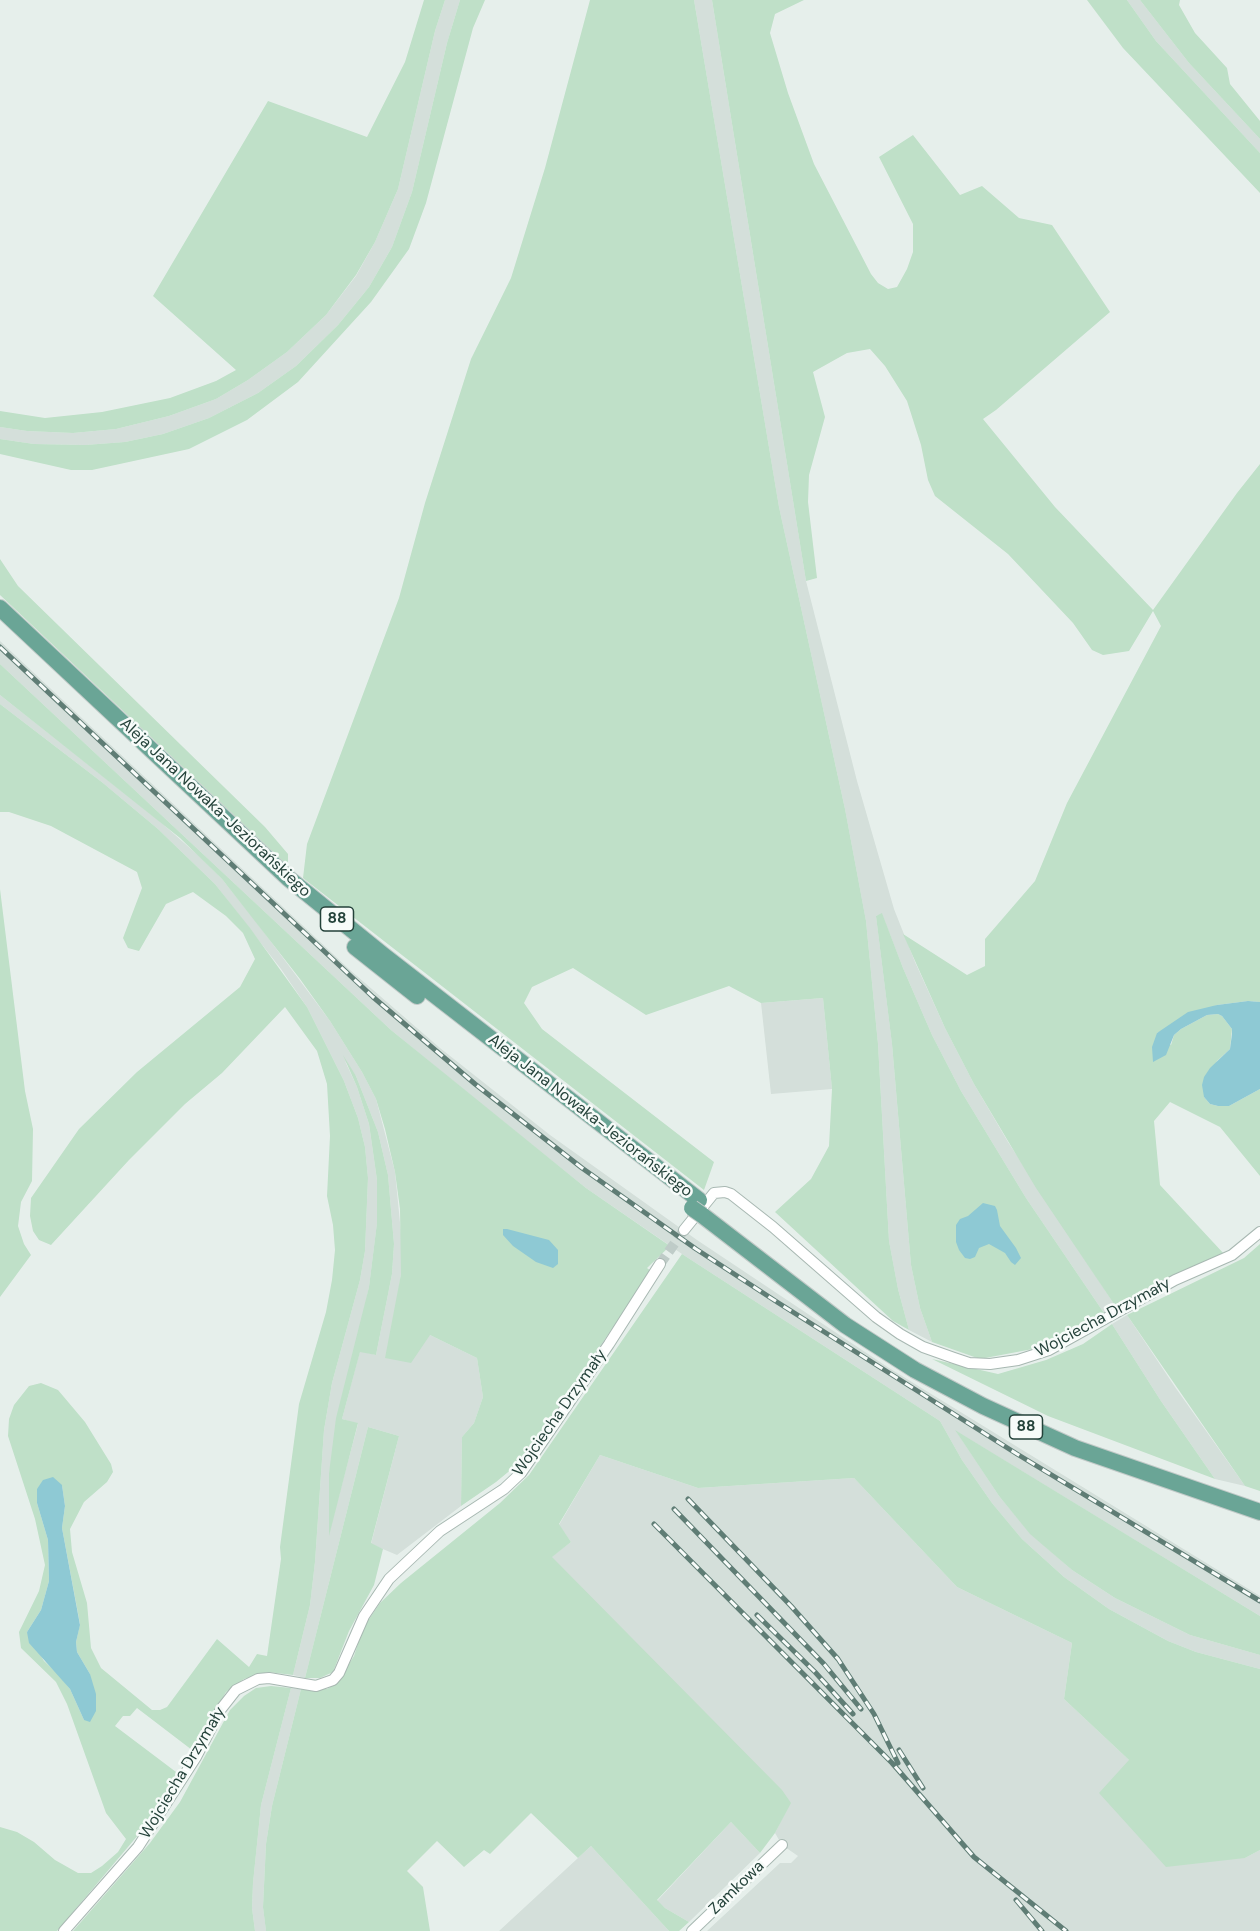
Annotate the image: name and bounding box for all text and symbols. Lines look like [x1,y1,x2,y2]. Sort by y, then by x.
street label: Aleja Jana Nowaka-Jeziorańskiego [116,714,314,902]
road number: 88 [320,907,354,931]
street label: Aleja Jana Nowaka-Jeziorańskiego [484,1030,696,1202]
street label: Wojciecha Drzymały [1032,1274,1174,1362]
street label: Wojciecha Drzymały [509,1346,611,1480]
road number: 88 [1010,1415,1042,1439]
street label: Wojciecha Drzymały [136,1704,230,1842]
street label: Zamkowa [706,1857,768,1919]

